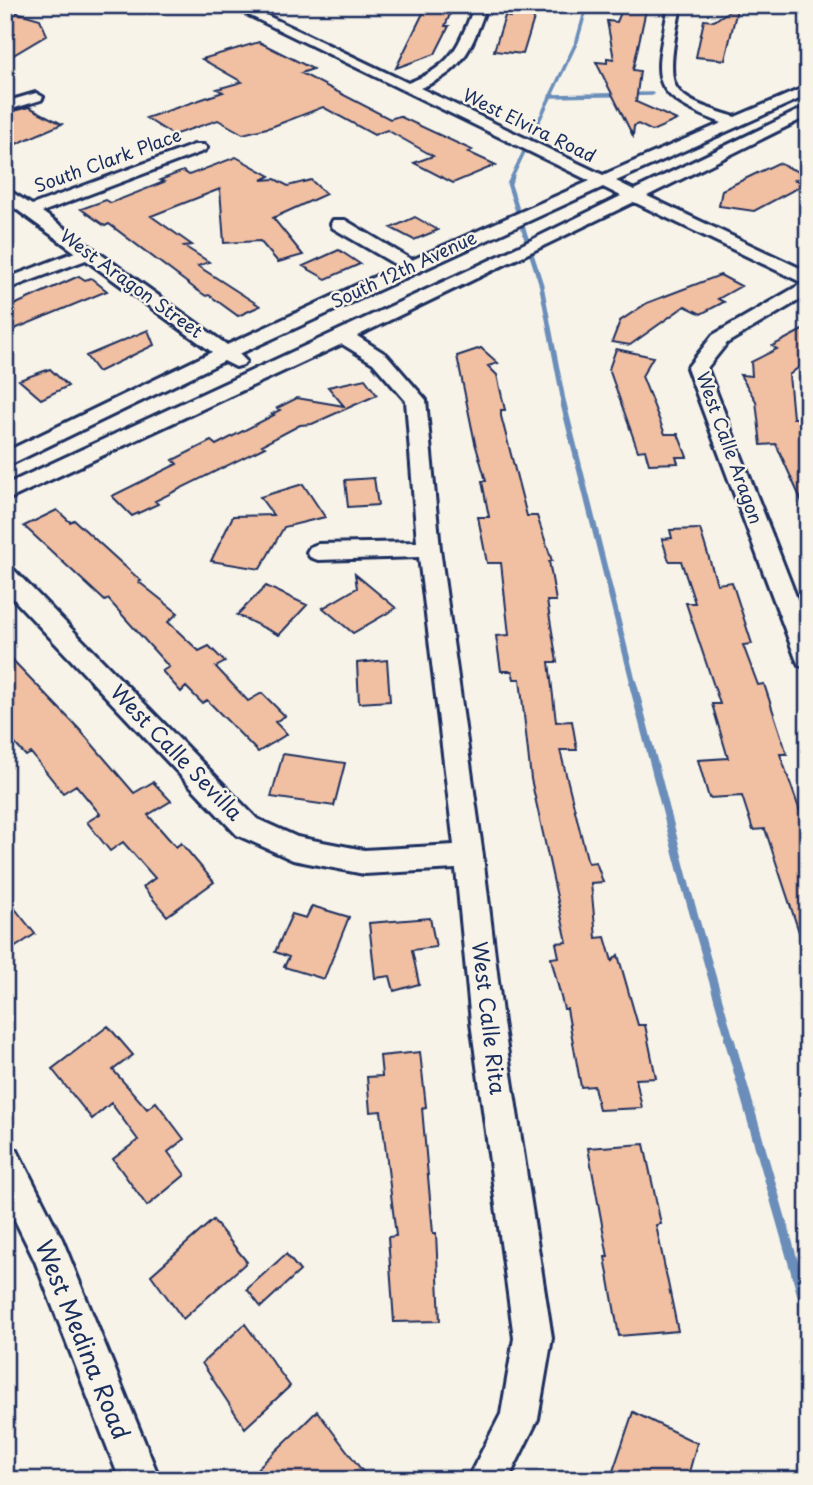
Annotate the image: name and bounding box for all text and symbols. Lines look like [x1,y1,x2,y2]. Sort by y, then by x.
street label: West Elvira Road [459,81,601,169]
street label: South Clark Place [30,120,185,199]
street label: West Aragon Street [55,222,209,344]
street label: South 12th Avenue [326,223,481,314]
street label: West Calle Aragon [690,368,771,527]
street label: West Calle Sevilla [104,676,251,827]
street label: West Calle Rita [465,939,515,1097]
street label: West Medina Road [27,1234,140,1445]

